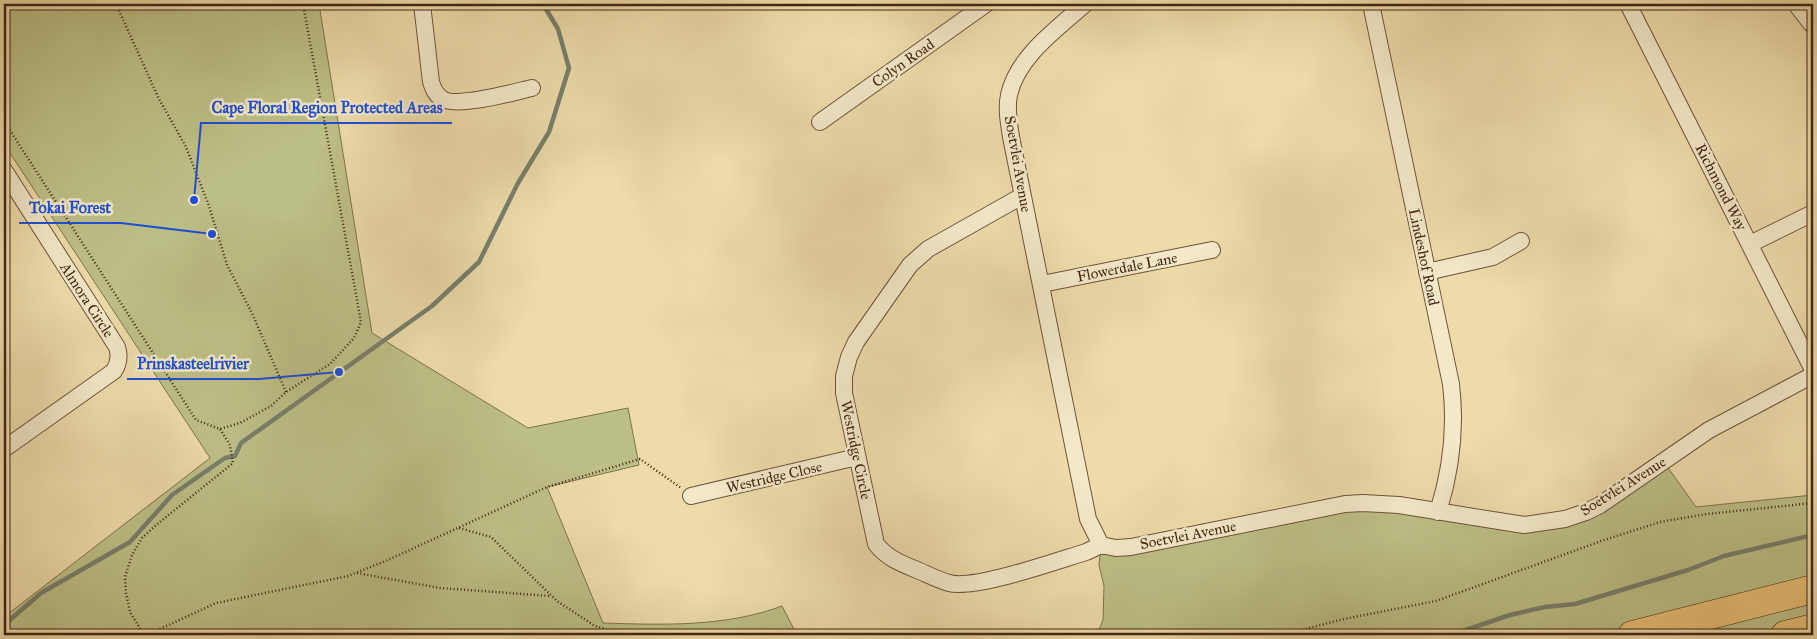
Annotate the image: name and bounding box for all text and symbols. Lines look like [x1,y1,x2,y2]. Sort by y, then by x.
street label: Colyn Road [868,35,938,91]
callout: Cape Floral Region Protected Areas [201,92,452,123]
text: Cape Floral Region Protected Areas [211,98,443,118]
street label: Soetvlei Avenue [1001,114,1035,214]
street label: Richmond Way [1691,141,1751,234]
callout: Tokai Forest [19,192,121,223]
text: Tokai Forest [28,198,111,217]
street label: Lindeshof Road [1405,207,1443,308]
street label: Flowerdale Lane [1075,248,1179,286]
street label: Almora Circle [55,258,118,341]
callout: Prinskasteelrivier [127,348,259,379]
text: Prinskasteelrivier [137,354,250,373]
street label: Westridge Circle [837,399,875,501]
street label: Soetvlei Avenue [1577,452,1669,520]
street label: Westridge Close [724,457,824,497]
street label: Soetvlei Avenue [1138,517,1238,553]

